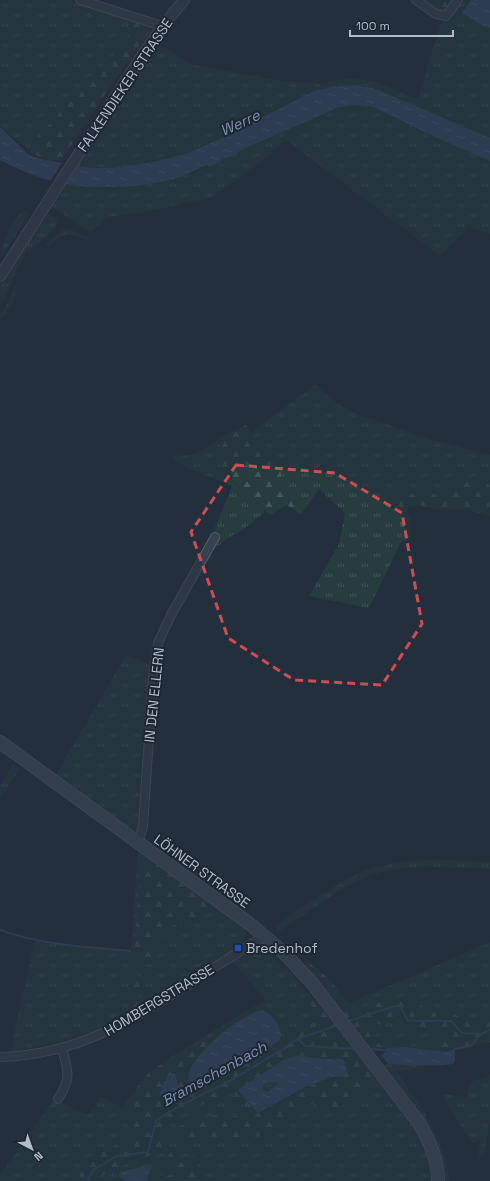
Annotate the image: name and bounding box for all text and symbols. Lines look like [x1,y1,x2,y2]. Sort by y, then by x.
scale bar [350,12,453,38]
street label: FALKENDIEKER STRASSE [73,15,177,155]
text: 100 m [356,18,390,34]
water label: Werre [217,105,264,140]
street label: IN DEN ELLERN [140,647,168,743]
street label: LÖHNER STRASSE [150,830,254,912]
place label: Bredenhof [246,939,318,957]
marker: Bredenhof [233,943,243,953]
street label: HOMBERGSTRASSE [101,960,217,1040]
water label: Bramschenbach [158,1036,270,1110]
north arrow [12,1129,52,1169]
text: N [31,1149,46,1164]

